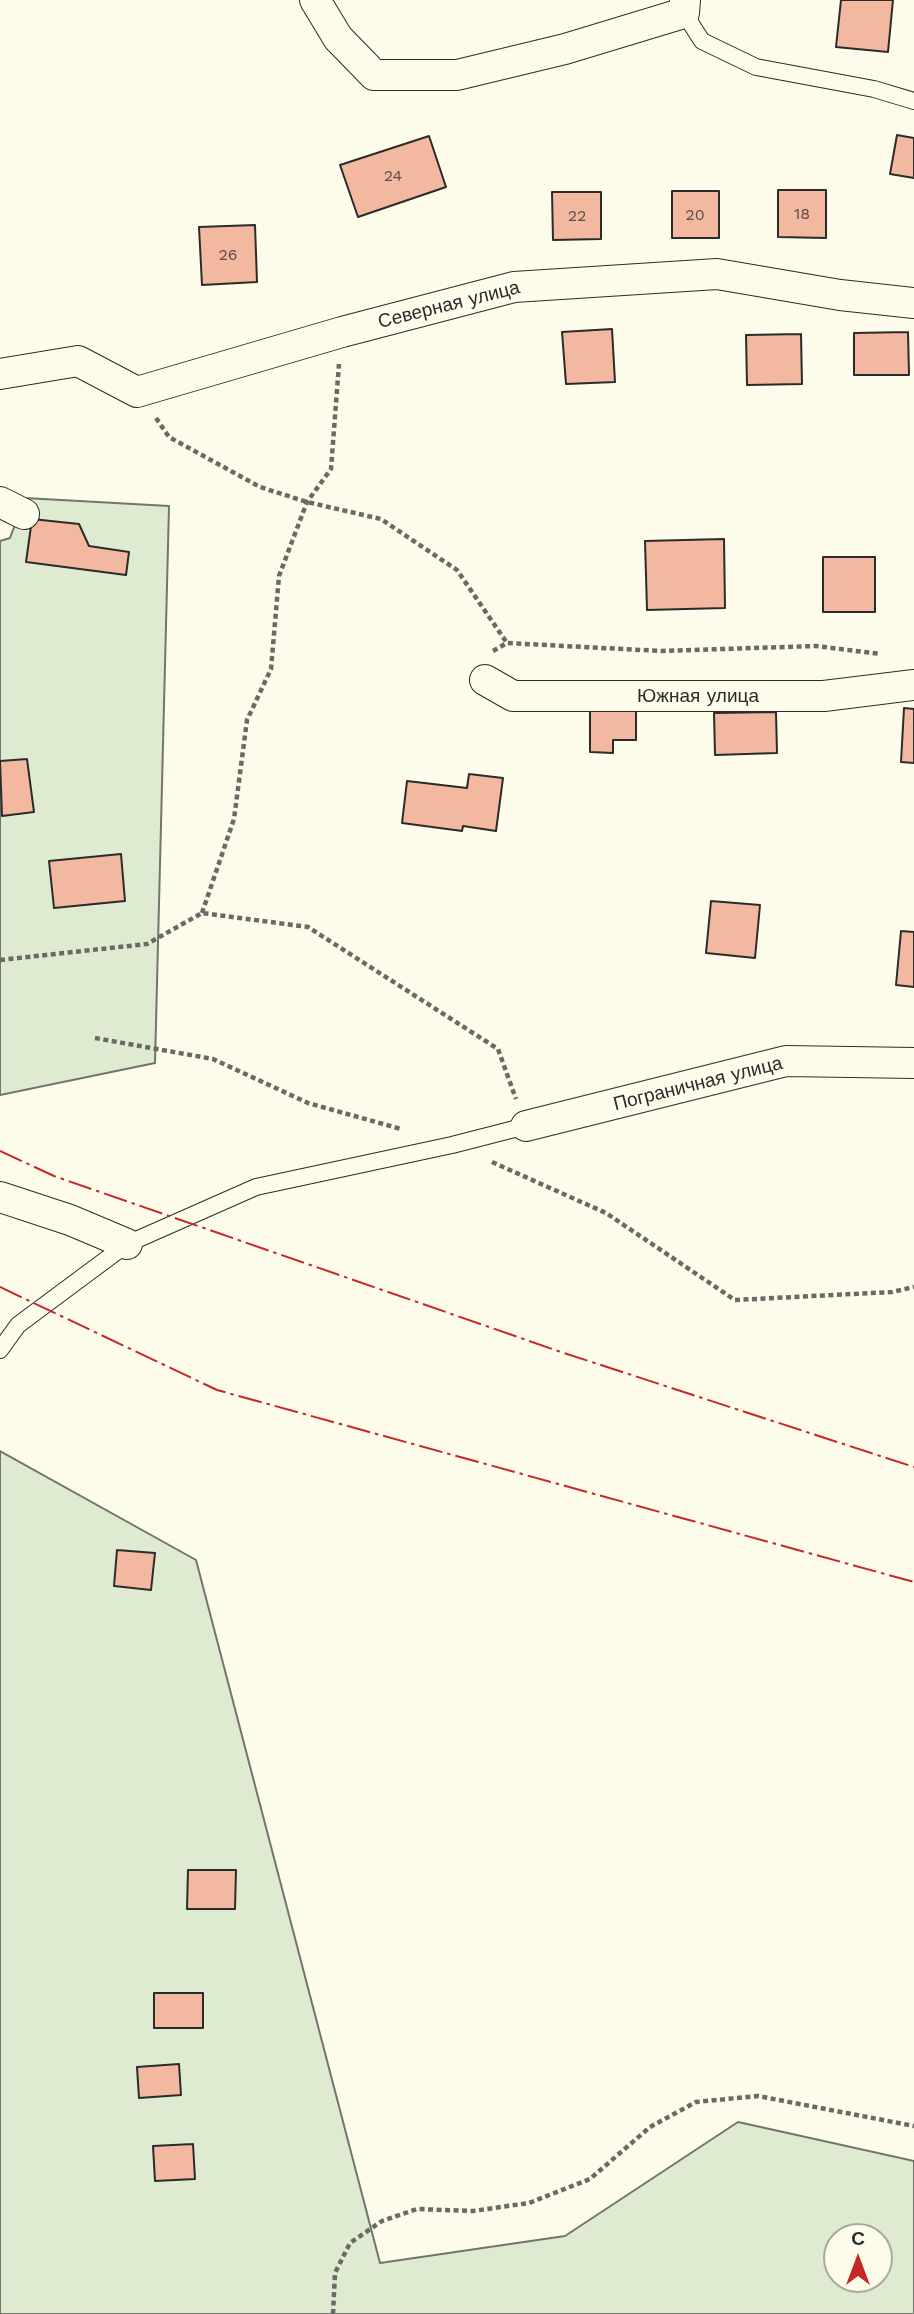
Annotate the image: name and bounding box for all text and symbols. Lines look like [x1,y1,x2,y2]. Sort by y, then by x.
house number: 24 [384,166,402,186]
house number: 18 [794,204,810,224]
house number: 20 [685,205,705,225]
house number: 22 [568,206,586,226]
house number: 26 [218,245,238,265]
street label: Северная улица [376,276,522,334]
street label: Южная улица [637,685,759,707]
street label: Пограничная улица [611,1052,785,1116]
north arrow [823,2223,893,2293]
text: С [851,2227,865,2250]

